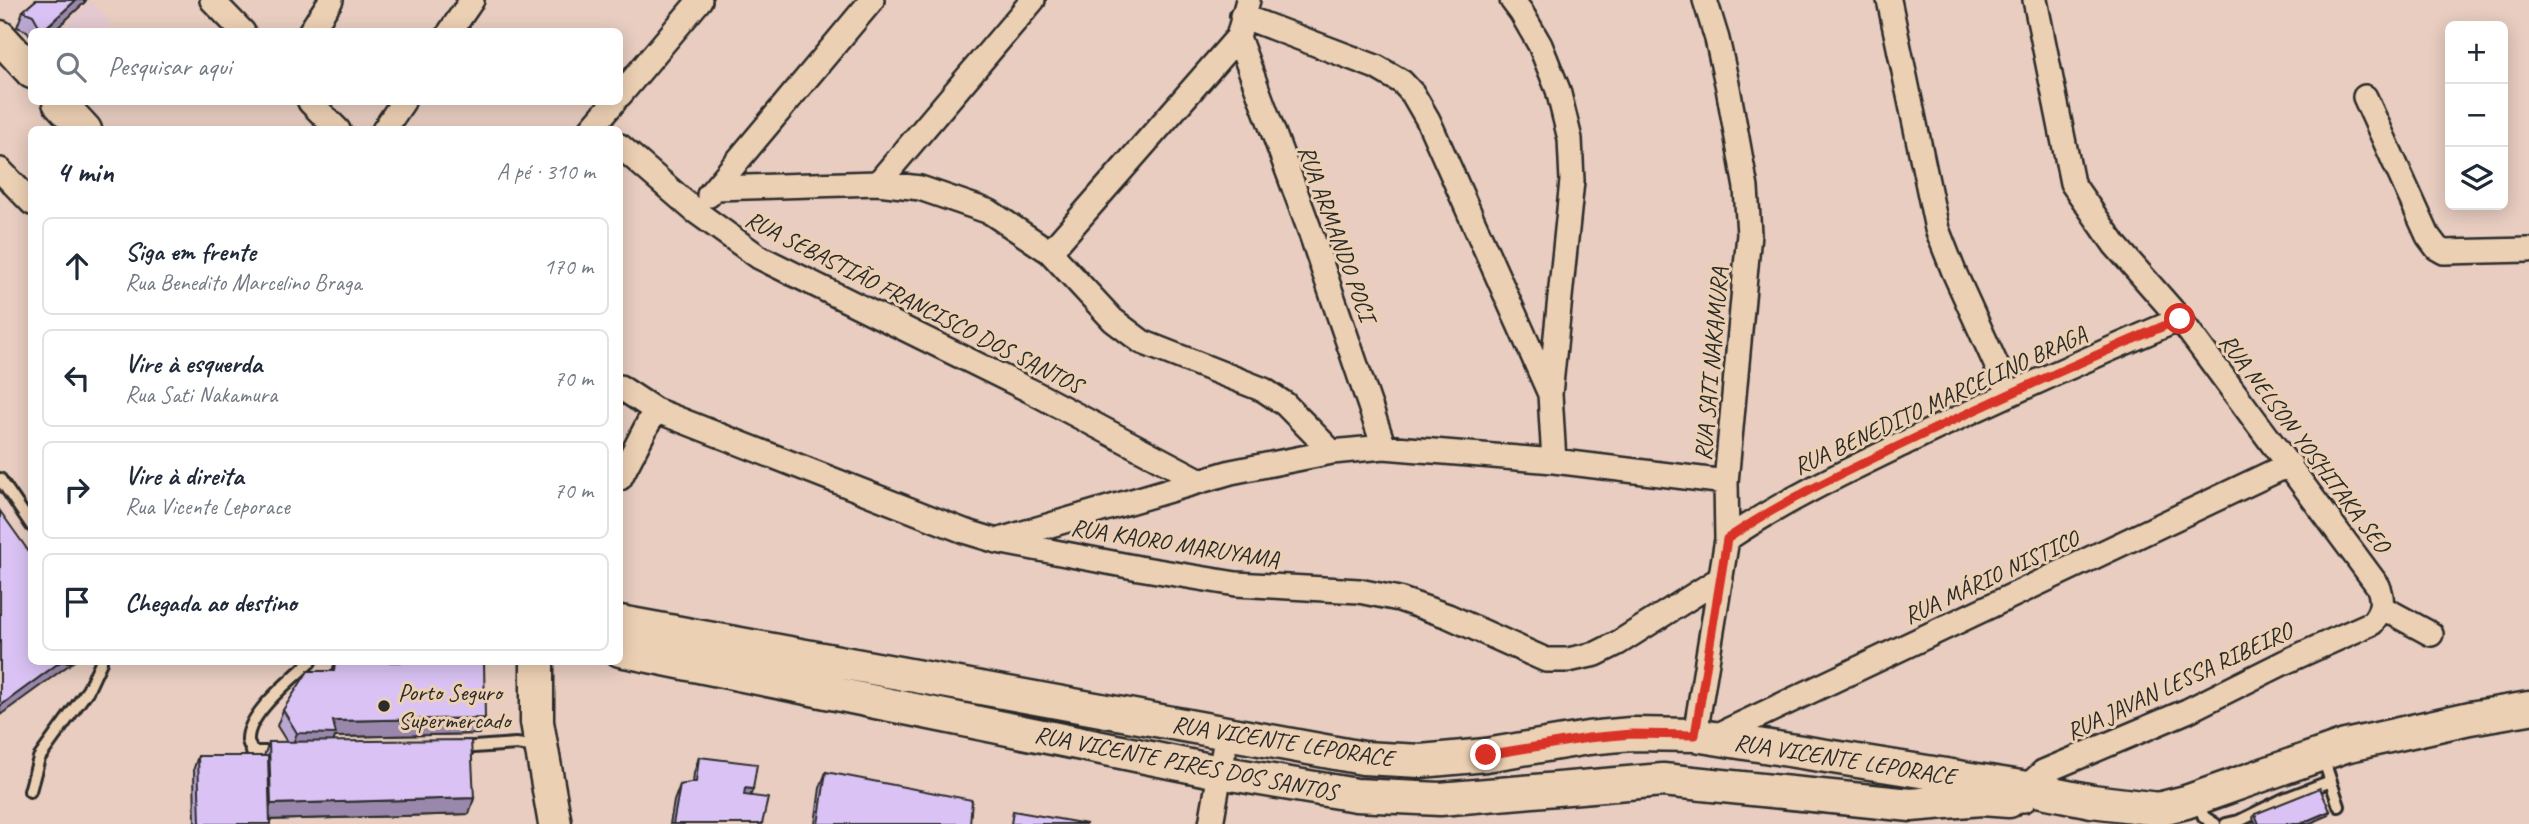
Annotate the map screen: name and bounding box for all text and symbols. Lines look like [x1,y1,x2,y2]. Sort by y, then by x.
map controls [2445,21,2508,210]
button: + [2445,21,2508,84]
search box [28,28,623,105]
icon: search [52,48,90,86]
text: Pesquisar aqui [108,50,232,83]
button: − [2445,84,2508,147]
street label: RUA ARMANDO POCI [1291,141,1385,330]
button: layers [2445,147,2508,210]
text: 4 min [56,153,113,191]
text: A pé · 310 m [497,157,595,186]
street label: RUA SEBASTIÃO FRANCISCO DOS SANTOS [741,204,1090,402]
text: Siga em frente [125,235,256,268]
icon: ahead [58,247,96,285]
text: 170 m [544,252,593,281]
street label: RUA SATI NAKAMURA [1688,265,1734,462]
text: Rua Benedito Marcelino Braga [125,268,361,297]
route start [2164,303,2195,334]
street label: RUA BENEDITO MARCELINO BRAGA [1789,318,2092,481]
street label: RUA NELSON YOSHITAKA SEO [2213,328,2399,561]
text: Vire à esquerda [125,347,262,380]
icon: left [58,359,96,397]
text: 70 m [554,364,593,393]
text: Rua Sati Nakamura [125,380,277,409]
text: Vire à direita [125,459,244,492]
icon: right [58,471,96,509]
text: 70 m [554,476,593,505]
text: Rua Vicente Leporace [125,492,290,521]
street label: RUA KAORO MARUYAMA [1069,512,1282,574]
street label: RUA MÁRIO NISTICO [1899,522,2085,631]
icon: arrive [58,583,96,621]
text: Chegada ao destino [125,586,297,619]
street label: RUA JAVAN LESSA RIBEIRO [2061,614,2299,747]
place label: Porto Seguro Supermercado [398,677,513,735]
marker: Porto Seguro Supermercado [376,698,392,714]
street label: RUA VICENTE LEPORACE [1170,709,1399,774]
street label: RUA VICENTE PIRES DOS SANTOS [1032,719,1343,808]
street label: RUA VICENTE LEPORACE [1732,727,1961,792]
route end [1470,739,1501,770]

